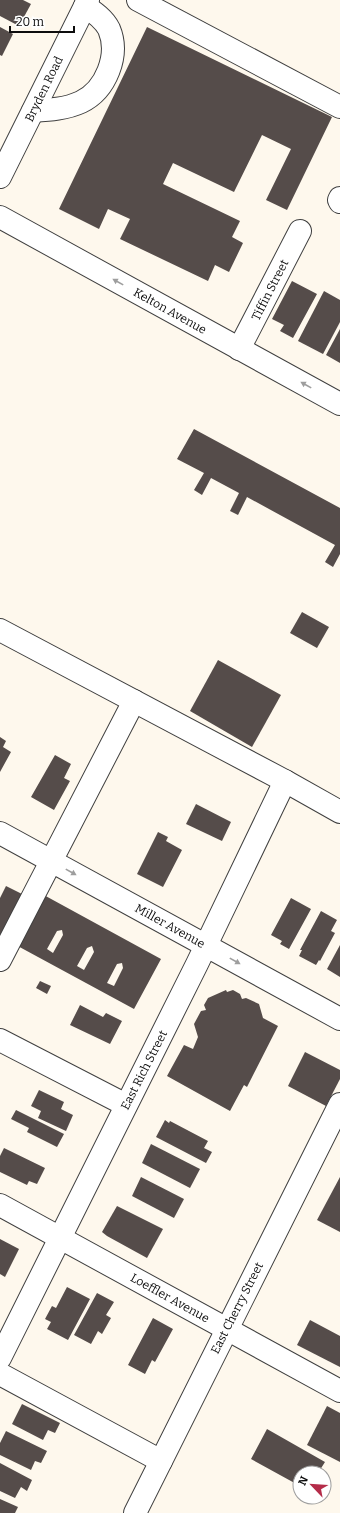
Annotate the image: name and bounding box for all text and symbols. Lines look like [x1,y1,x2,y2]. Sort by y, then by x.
scale bar [10,8,74,34]
text: 20 m [16,15,45,29]
street label: Bryden Road [22,54,66,124]
street label: Tiffin Street [249,257,292,323]
one-way arrow [112,279,124,286]
street label: Kelton Avenue [131,285,209,337]
one-way arrow [300,382,312,389]
one-way arrow [65,869,77,876]
street label: Miller Avenue [133,901,207,951]
one-way arrow [229,958,240,964]
street label: East Rich Street [118,1027,170,1112]
street label: East Cherry Street [208,1259,266,1356]
street label: Loeffler Avenue [128,1271,212,1325]
north arrow [292,1465,332,1505]
text: N [296,1474,311,1488]

